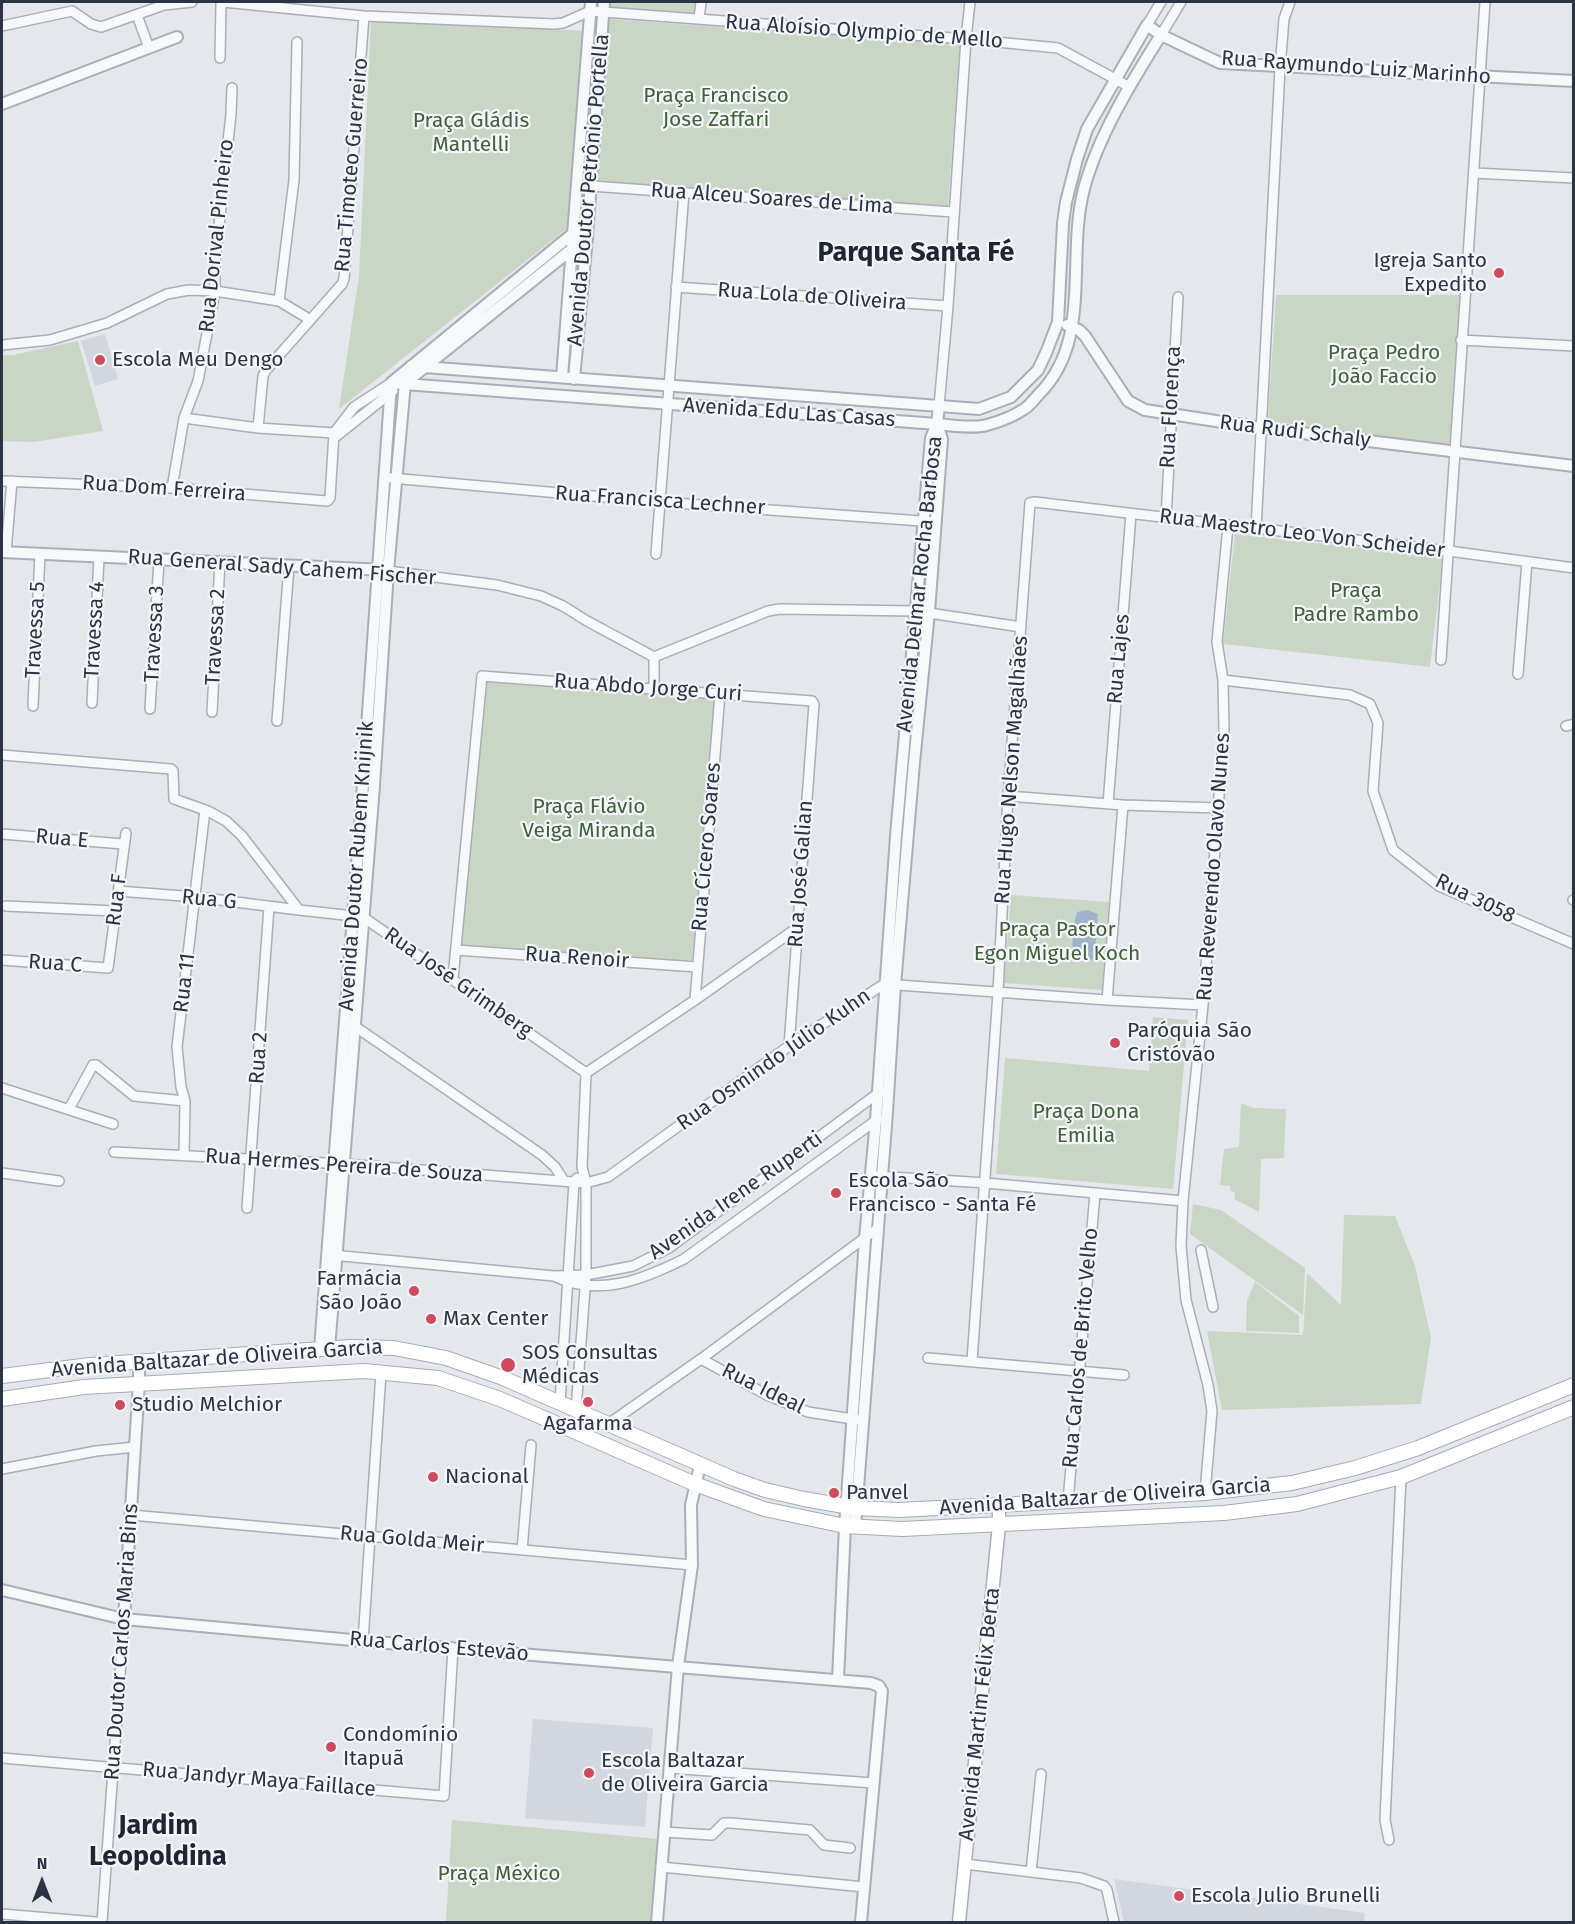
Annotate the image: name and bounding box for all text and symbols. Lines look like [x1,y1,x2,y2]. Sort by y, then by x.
street label: Rua Aloísio Olympio de Mello [724,10,1004,54]
street label: Avenida Doutor Petrônio Portella [563,33,615,347]
street label: Rua Raymundo Luiz Marinho [1220,46,1492,90]
street label: Rua Timoteo Guerreiro [330,57,374,273]
park label: Praça Francisco Jose Zaffari [643,83,789,133]
park label: Praça Gládis Mantelli [413,108,529,158]
street label: Rua Dorival Pinheiro [194,138,240,334]
street label: Rua Alceu Soares de Lima [650,178,894,220]
district label: Parque Santa Fé [818,237,1014,269]
place label: Igreja Santo Expedito [1373,248,1487,298]
marker: Igreja Santo Expedito [1492,266,1506,280]
street label: Rua Lola de Oliveira [716,278,908,316]
park label: Praça Pedro João Faccio [1328,340,1440,390]
street label: Rua Florença [1155,345,1187,469]
place label: Escola Meu Dengo [112,347,284,373]
marker: Escola Meu Dengo [93,353,107,367]
street label: Avenida Edu Las Casas [682,393,896,433]
street label: Rua Rudi Schaly [1218,410,1372,454]
street label: Avenida Delmar Rocha Barbosa [892,435,948,733]
street label: Rua Dom Ferreira [81,471,247,507]
street label: Rua Francisca Lechner [554,481,766,521]
street label: Rua Maestro Leo Von Scheider [1158,504,1446,564]
street label: Rua General Sady Cahem Fischer [127,545,437,591]
park label: Praça Padre Rambo [1293,578,1419,628]
street label: Travessa 5 [21,581,51,679]
street label: Travessa 4 [80,581,110,679]
street label: Travessa 3 [140,585,170,683]
street label: Travessa 2 [201,588,231,686]
street label: Rua Lajes [1103,613,1135,705]
street label: Rua Hugo Nelson Magalhães [990,635,1034,905]
street label: Rua Abdo Jorge Curi [553,669,743,707]
street label: Avenida Doutor Rubem Knijnik [334,720,380,1012]
street label: Rua Reverendo Olavo Nunes [1192,732,1236,1002]
street label: Rua Cícero Soares [687,761,727,933]
park label: Praça Flávio Veiga Miranda [522,794,656,844]
street label: Rua José Galian [783,799,819,949]
street label: Rua E [34,824,90,854]
street label: Rua 3058 [1431,869,1519,929]
street label: Rua F [101,873,133,927]
street label: Rua G [180,885,238,915]
park label: Praça Pastor Egon Miguel Koch [974,917,1140,967]
street label: Rua José Grimberg [379,922,537,1044]
street label: Rua Renoir [524,942,630,974]
street label: Rua C [27,950,83,978]
street label: Rua 11 [169,952,201,1014]
street label: Rua Osmindo Júlio Kuhn [672,984,876,1136]
place label: Paróquia São Cristóvão [1127,1018,1252,1068]
street label: Rua 2 [245,1031,273,1085]
marker: Paróquia São Cristóvão [1108,1036,1122,1050]
park label: Praça Dona Emilia [1033,1099,1139,1149]
street label: Avenida Irene Ruperti [644,1126,828,1266]
street label: Rua Hermes Pereira de Souza [204,1144,484,1188]
place label: Escola São Francisco - Santa Fé [848,1168,1037,1218]
marker: Escola São Francisco - Santa Fé [829,1186,843,1200]
street label: Rua Carlos de Brito Velho [1058,1227,1104,1469]
place label: Farmácia São João [317,1266,402,1316]
marker: Farmácia São João [407,1284,421,1298]
place label: Max Center [443,1306,548,1332]
marker: Max Center [424,1312,438,1326]
street label: Avenida Baltazar de Oliveira Garcia [50,1335,384,1383]
place label: SOS Consultas Médicas [522,1340,658,1390]
marker: SOS Consultas Médicas [499,1356,517,1374]
street label: Rua Ideal [717,1358,809,1420]
place label: Studio Melchior [132,1392,282,1418]
marker: Agafarma [581,1395,595,1409]
marker: Studio Melchior [113,1398,127,1412]
place label: Agafarma [543,1411,633,1437]
place label: Nacional [445,1464,529,1490]
marker: Nacional [426,1470,440,1484]
street label: Avenida Baltazar de Oliveira Garcia [938,1473,1272,1521]
place label: Panvel [846,1480,908,1506]
marker: Panvel [827,1486,841,1500]
street label: Rua Doutor Carlos Maria Bins [100,1503,144,1781]
street label: Rua Golda Meir [339,1521,485,1559]
street label: Avenida Martim Félix Berta [954,1586,1006,1842]
street label: Rua Carlos Estevão [348,1627,530,1667]
place label: Condomínio Itapuã [343,1722,458,1772]
marker: Condomínio Itapuã [324,1740,338,1754]
place label: Escola Baltazar de Oliveira Garcia [601,1748,769,1798]
street label: Rua Jandyr Maya Faillace [141,1757,377,1803]
marker: Escola Baltazar de Oliveira Garcia [582,1766,596,1780]
district label: Jardim Leopoldina [89,1810,227,1873]
north arrow [12,1852,72,1912]
text: N [37,1854,47,1873]
park label: Praça México [438,1861,560,1887]
place label: Escola Julio Brunelli [1191,1883,1380,1909]
marker: Escola Julio Brunelli [1172,1889,1186,1903]

